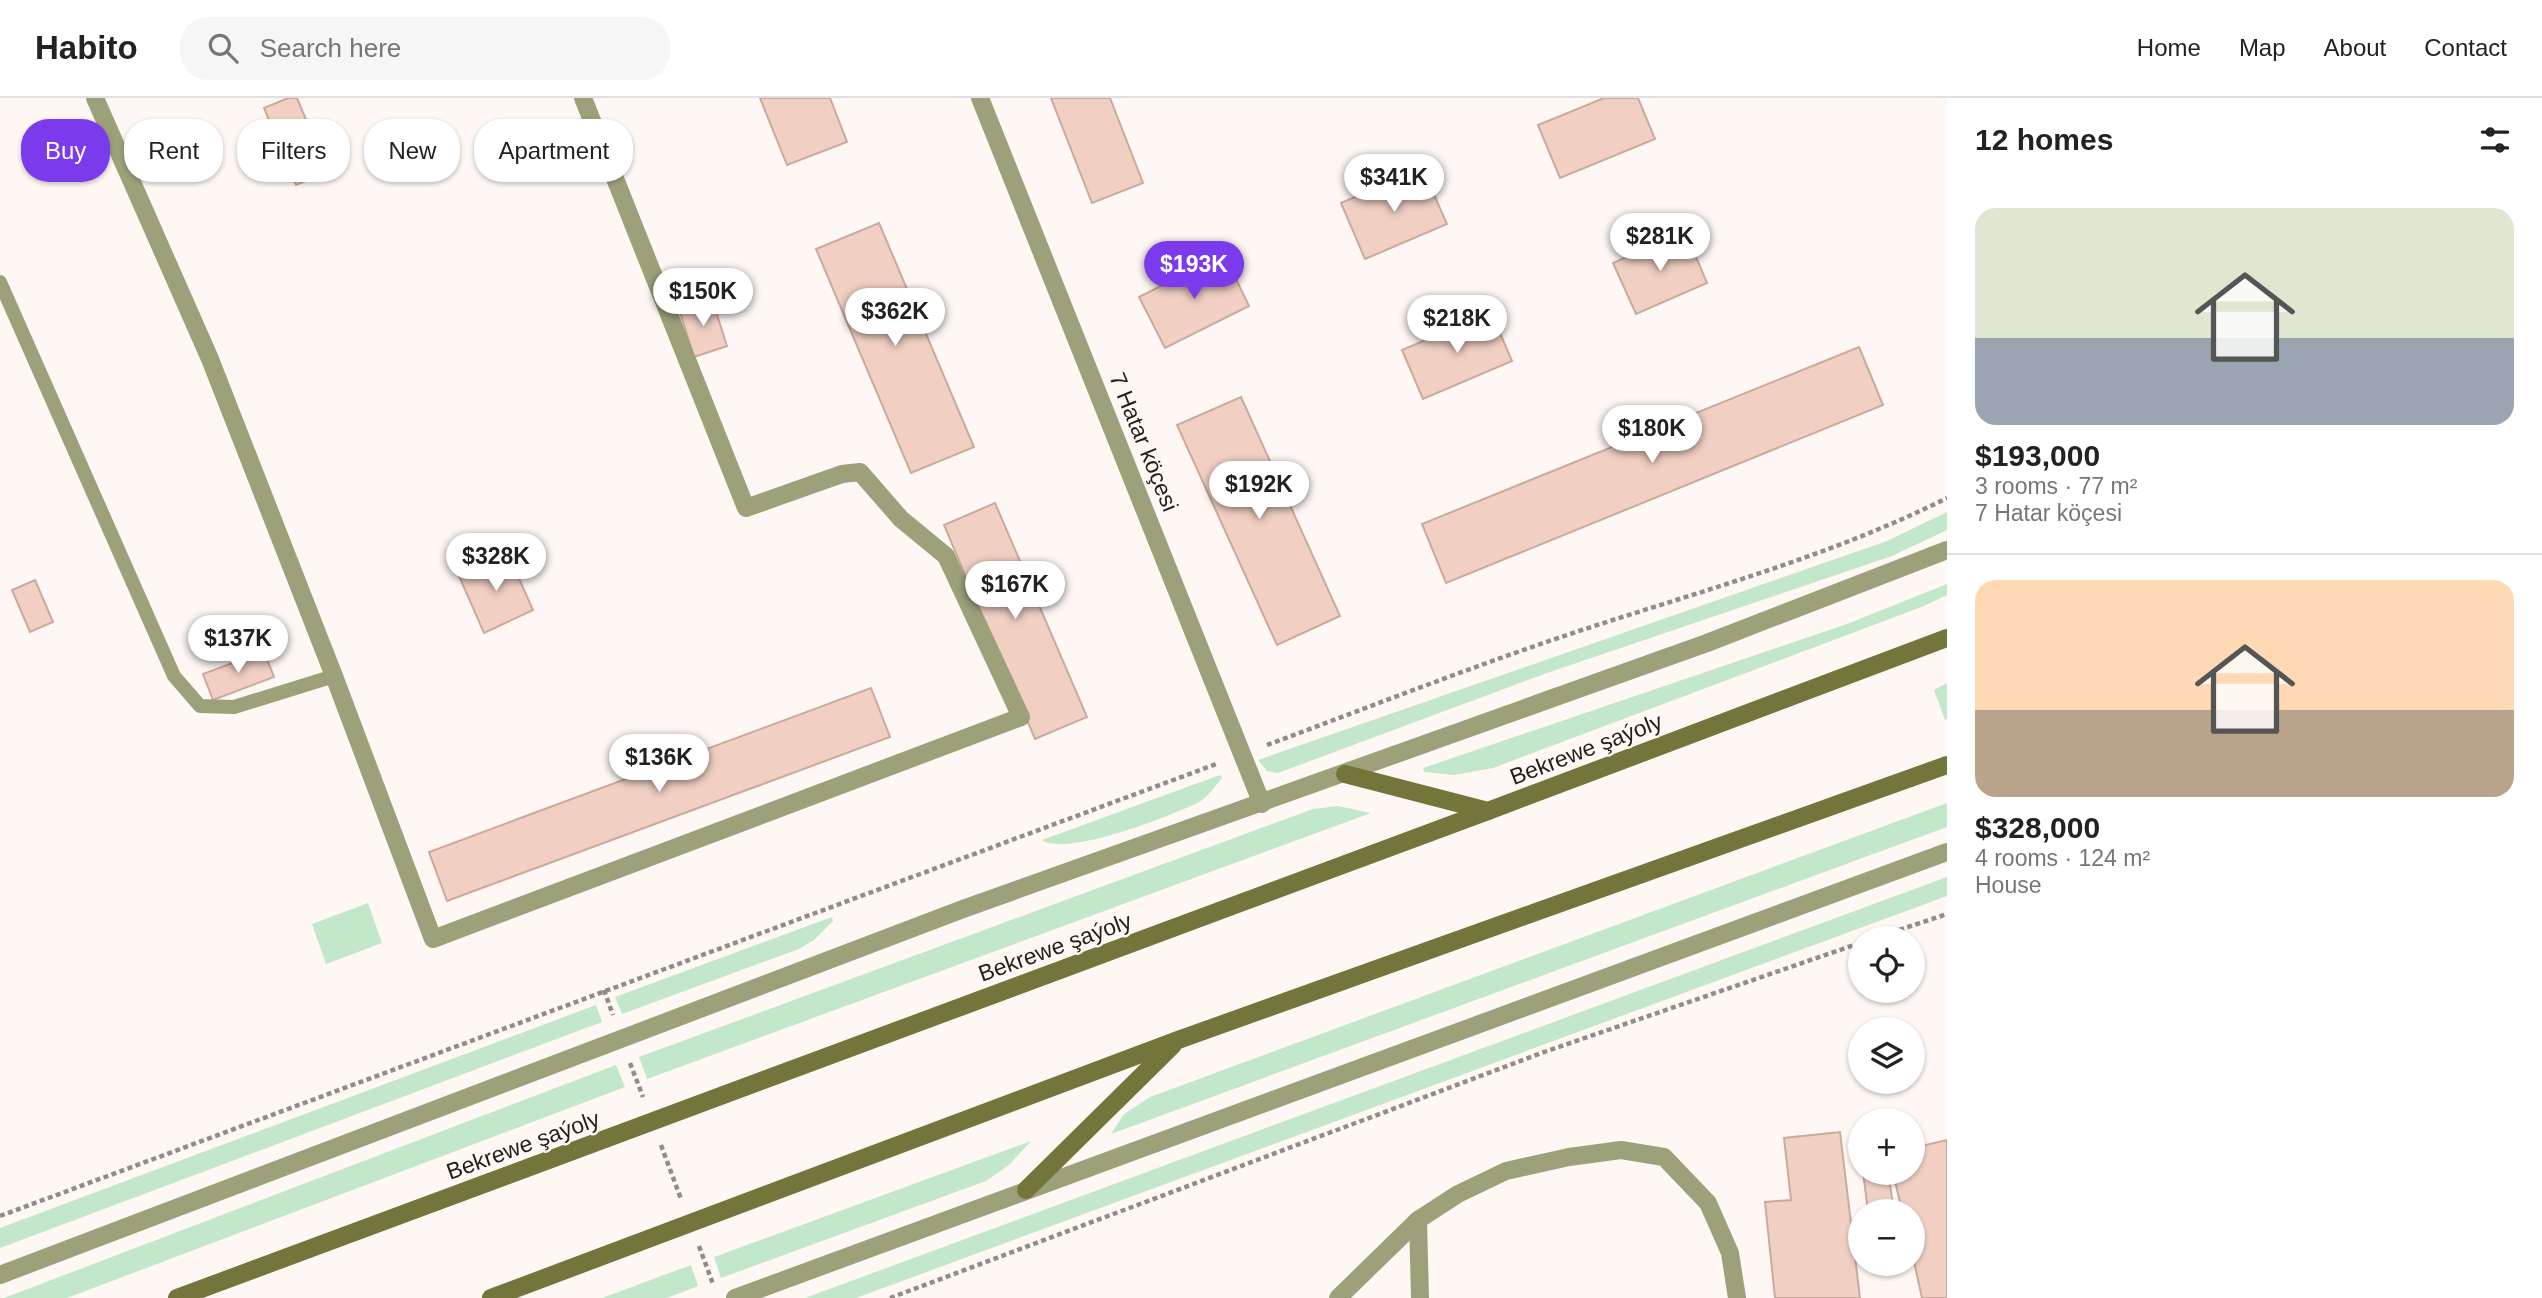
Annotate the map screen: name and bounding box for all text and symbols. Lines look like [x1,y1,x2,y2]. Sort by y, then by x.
search box [180,17,670,80]
text: Habito [35,29,138,66]
icon: search [204,29,242,67]
text: Search here [260,33,401,63]
text: Home [2137,34,2201,61]
text: Map [2239,34,2286,61]
text: About [2324,34,2386,61]
text: Contact [2424,34,2507,61]
chip: Buy [21,119,110,182]
chip: Rent [124,119,223,182]
chip: Filters [237,119,350,182]
chip: New [364,119,460,182]
chip: Apartment [474,119,633,182]
icon: filters [2476,121,2514,159]
text: 12 homes [1975,123,2113,156]
pin: $341K [1345,155,1443,214]
text: $341K [1360,164,1428,190]
pin: $281K [1611,214,1709,273]
text: $281K [1626,223,1694,249]
pin: $193K [1145,242,1243,301]
text: $193K [1160,251,1228,277]
icon: home [2182,254,2308,380]
pin: $150K [654,268,752,328]
text: $150K [669,278,737,304]
pin: $362K [846,288,944,348]
pin: $218K [1408,296,1506,355]
text: $362K [861,298,929,324]
text: $218K [1423,305,1491,331]
street label: 7 Hatar köçesi [1104,369,1184,515]
pin: $180K [1603,406,1701,465]
text: $180K [1618,415,1686,441]
text: $193,000 [1975,439,2100,472]
pin: $192K [1210,462,1308,521]
text: $192K [1225,471,1293,497]
text: 3 rooms · 77 m² [1975,473,2137,499]
text: 7 Hatar köçesi [1975,500,2122,526]
pin: $328K [447,533,545,593]
text: $328K [462,543,530,569]
pin: $167K [966,561,1064,621]
text: $167K [981,571,1049,597]
pin: $137K [189,616,287,675]
text: $137K [204,625,272,651]
icon: home [2182,626,2308,752]
street label: Bekrewe şaýoly [1506,708,1666,790]
pin: $136K [610,734,708,794]
text: $136K [625,744,693,770]
text: $328,000 [1975,811,2100,844]
text: 4 rooms · 124 m² [1975,845,2150,871]
text: House [1975,872,2041,898]
street label: Bekrewe şaýoly [975,907,1136,987]
map controls [1848,926,1925,1276]
button: locate [1848,926,1925,1003]
button: layers [1848,1017,1925,1094]
street label: Bekrewe şaýoly [443,1105,604,1185]
button: + [1848,1108,1925,1185]
button: − [1848,1199,1925,1276]

